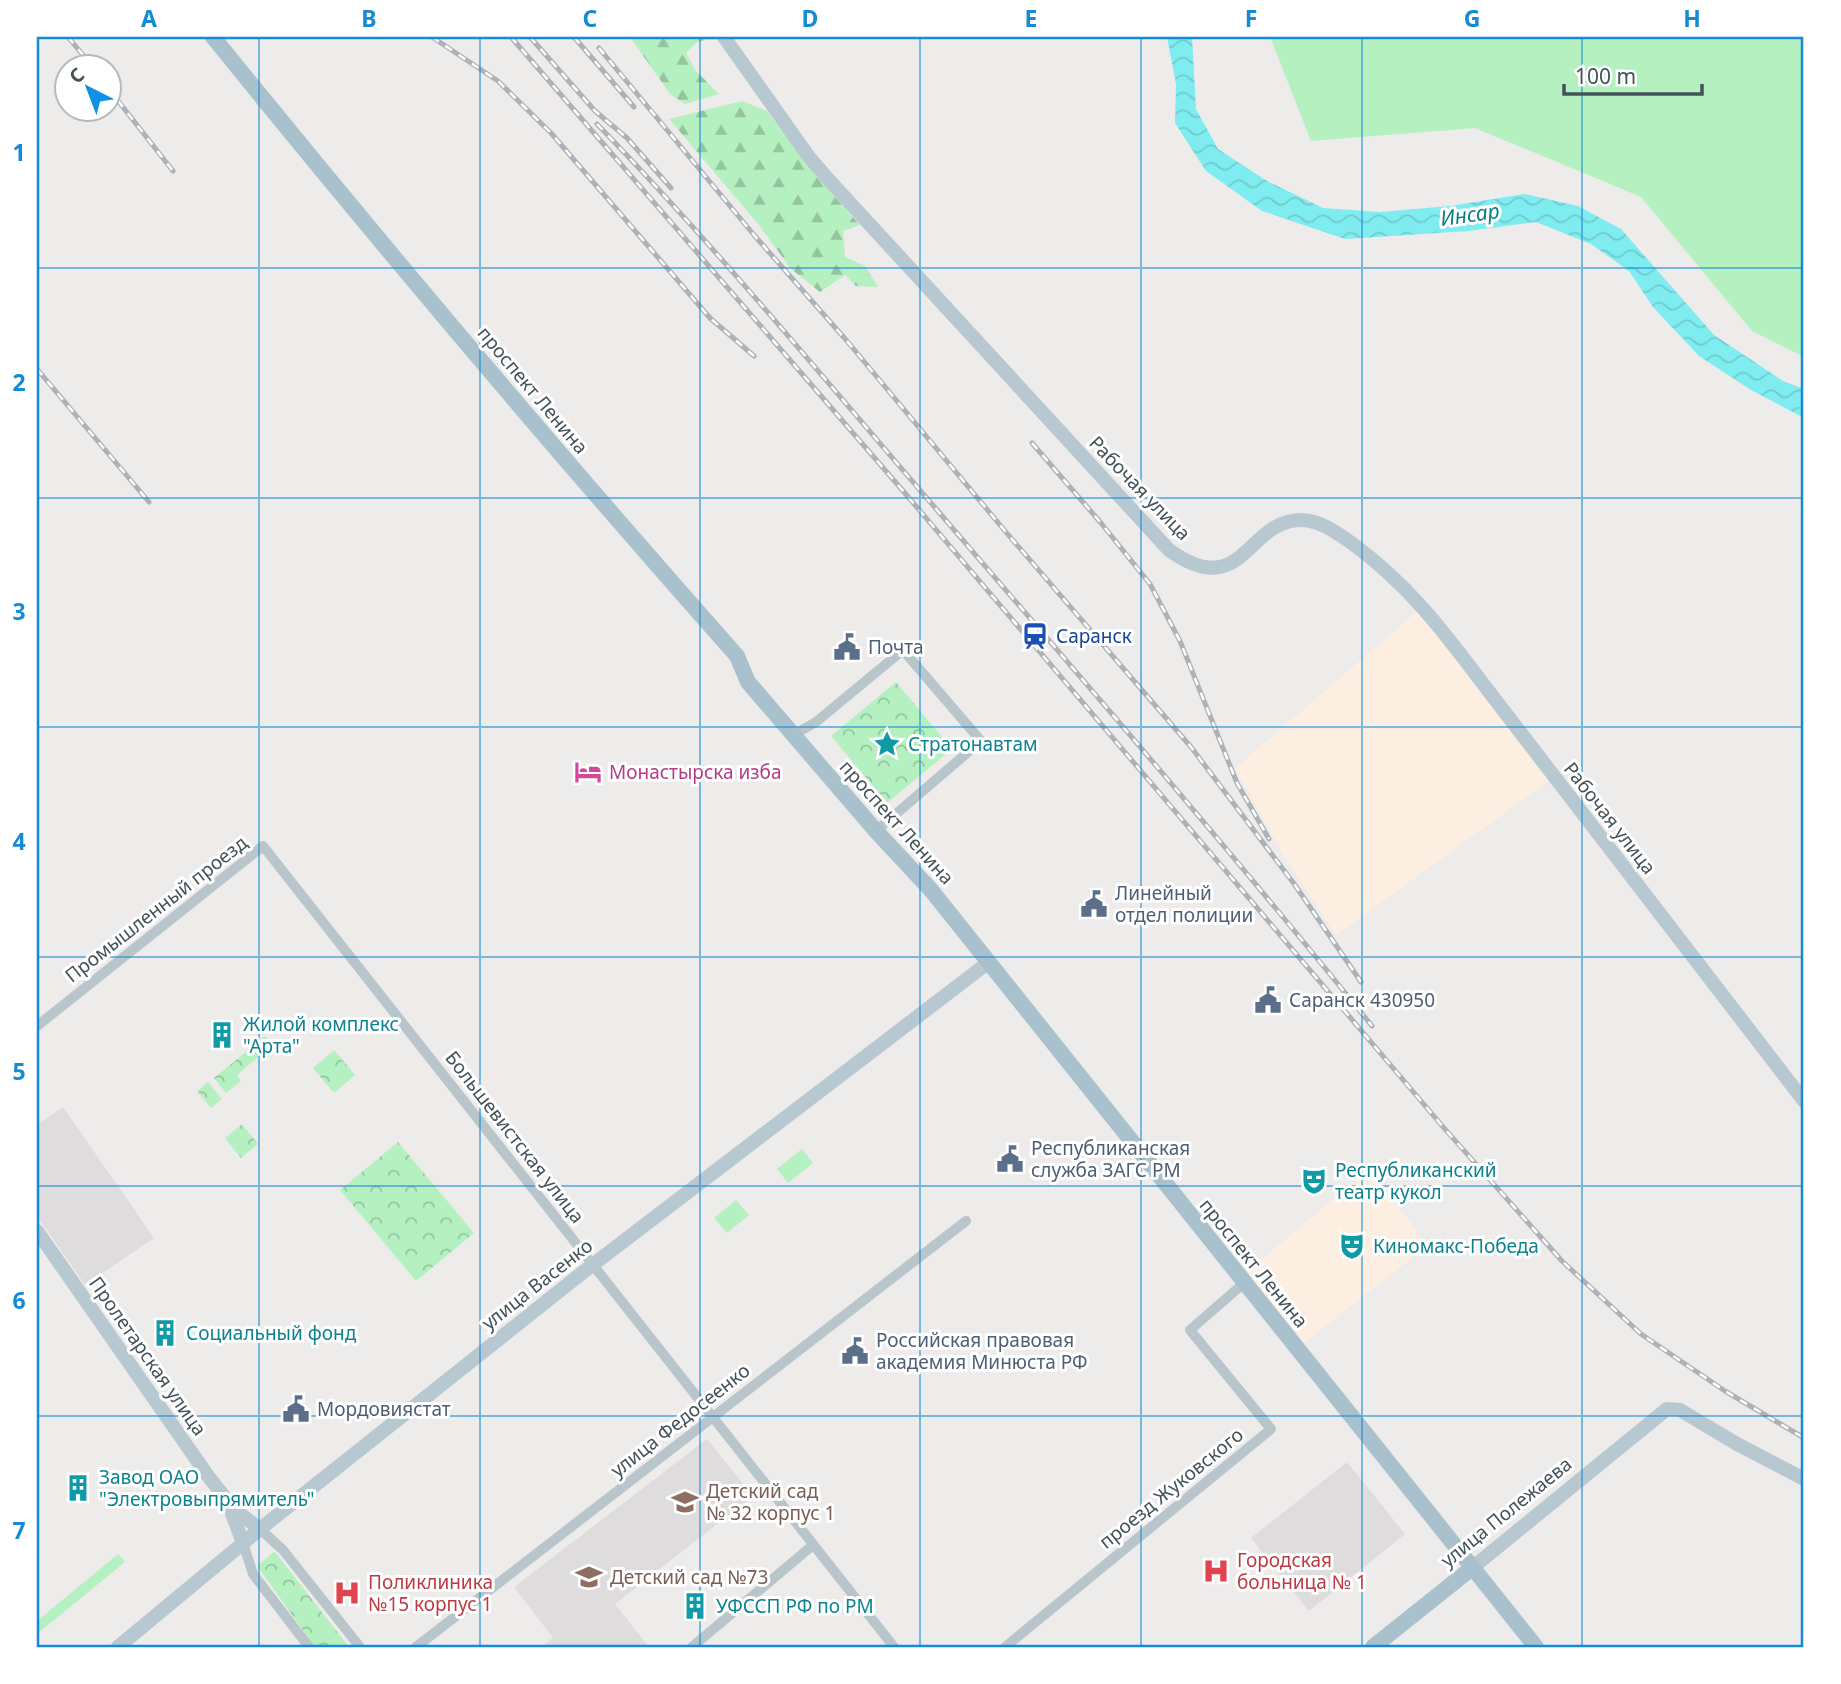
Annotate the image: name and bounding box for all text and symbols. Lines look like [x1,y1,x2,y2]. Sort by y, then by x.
text: A [141,2,157,34]
text: B [361,2,377,34]
text: C [583,2,598,34]
text: D [802,2,818,34]
text: E [1025,2,1037,34]
text: F [1245,2,1257,34]
text: G [1464,2,1480,34]
text: H [1683,2,1701,34]
north arrow [52,52,122,122]
scale bar [1564,52,1703,96]
text: С [63,62,90,89]
text: 100 m [1575,62,1636,90]
text: 1 [12,136,26,168]
water label: Инсар [1438,196,1501,232]
street label: проспект Ленина [472,321,594,459]
text: 2 [12,366,26,398]
street label: Рабочая улица [1084,430,1196,546]
text: 3 [12,595,26,627]
station icon: Саранск [1020,621,1050,651]
place label: Саранск [1056,623,1132,649]
public building icon: Почта [832,632,862,662]
place label: Почта [868,634,924,660]
place icon: Стратонавтам [872,729,902,759]
place label: Стратонавтам [908,731,1038,757]
street label: проспект Ленина [834,754,960,890]
hotel icon: Монастырска изба [573,757,603,787]
street label: Рабочая улица [1558,757,1662,879]
place label: Монастырска изба [609,759,781,785]
text: 4 [12,825,26,857]
street label: Промышленный проезд [60,829,253,988]
place label: Линейный отдел полиции [1115,880,1253,928]
public building icon: Линейный отдел полиции [1079,889,1109,919]
public building icon: Саранск 430950 [1253,985,1283,1015]
place label: Саранск 430950 [1289,987,1435,1013]
place label: Жилой комплекс "Арта" [243,1011,399,1059]
building icon: Жилой комплекс "Арта" [207,1020,237,1050]
street label: Большевистская улица [440,1046,590,1228]
text: 5 [12,1055,26,1087]
place label: Республиканская служба ЗАГС РМ [1031,1135,1190,1183]
public building icon: Республиканская служба ЗАГС РМ [995,1144,1025,1174]
place label: Республиканский театр кукол [1335,1157,1497,1205]
theatre icon: Республиканский театр кукол [1299,1166,1329,1196]
street label: проспект Ленина [1194,1193,1314,1333]
theatre icon: Киномакс-Победа [1337,1231,1367,1261]
street label: улица Васенко [476,1232,598,1336]
place label: Киномакс-Победа [1373,1233,1539,1259]
street label: Пролетарская улица [83,1271,213,1441]
text: 6 [12,1284,26,1316]
building icon: Социальный фонд [150,1318,180,1348]
place label: Социальный фонд [186,1320,357,1346]
place label: Российская правовая академия Минюста РФ [876,1327,1088,1375]
public building icon: Российская правовая академия Минюста РФ [840,1336,870,1366]
street label: улица Федосеенко [605,1357,755,1483]
public building icon: Мордовиястат [281,1394,311,1424]
place label: Мордовиястат [317,1396,451,1422]
street label: проезд Жуковского [1093,1422,1249,1554]
street label: улица Полежаева [1435,1451,1577,1573]
place label: Завод ОАО "Электровыпрямитель" [99,1464,314,1512]
building icon: Завод ОАО "Электровыпрямитель" [63,1473,93,1503]
place label: Детский сад № 32 корпус 1 [706,1478,835,1526]
school or university icon: Детский сад № 32 корпус 1 [670,1487,700,1517]
text: 7 [12,1514,26,1546]
place label: Городская больница № 1 [1237,1547,1367,1595]
hospital icon: Городская больница № 1 [1201,1556,1231,1586]
school or university icon: Детский сад №73 [574,1562,604,1592]
place label: Детский сад №73 [610,1564,768,1590]
place label: Поликлиника №15 корпус 1 [368,1569,493,1617]
hospital icon: Поликлиника №15 корпус 1 [332,1578,362,1608]
building icon: УФССП РФ по РМ [680,1591,710,1621]
place label: УФССП РФ по РМ [716,1593,874,1619]

